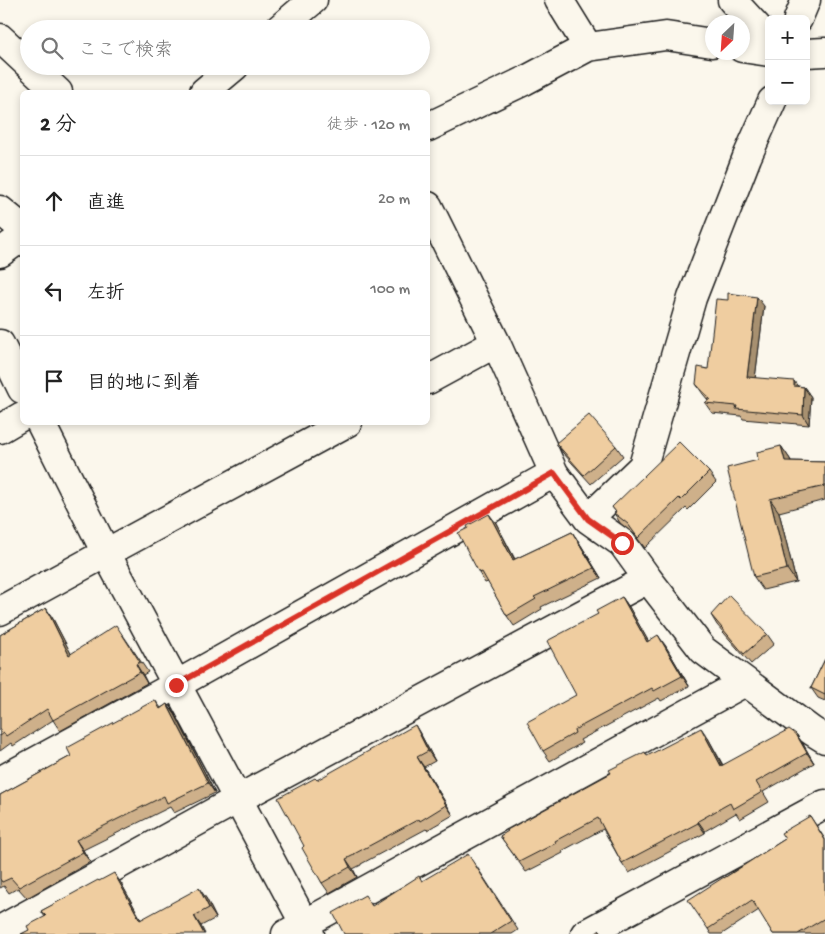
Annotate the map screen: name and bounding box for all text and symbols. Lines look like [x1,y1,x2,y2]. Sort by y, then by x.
north arrow [705,15,750,60]
map controls [765,15,810,105]
button: + [765,15,810,60]
search box [20,20,430,75]
icon: search [38,34,66,62]
text: ここで検索 [78,40,173,63]
button: − [765,60,810,105]
text: 2 分 [40,114,76,139]
text: 徒歩 · 120 m [327,117,410,136]
icon: ahead [40,187,68,215]
text: 20 m [378,191,410,210]
text: 直進 [87,193,125,216]
icon: left [40,277,68,305]
text: 100 m [370,281,410,300]
text: 左折 [87,283,125,306]
icon: arrive [40,367,68,395]
text: 目的地に到着 [87,373,201,396]
route start [611,532,634,555]
route end [165,674,188,697]

